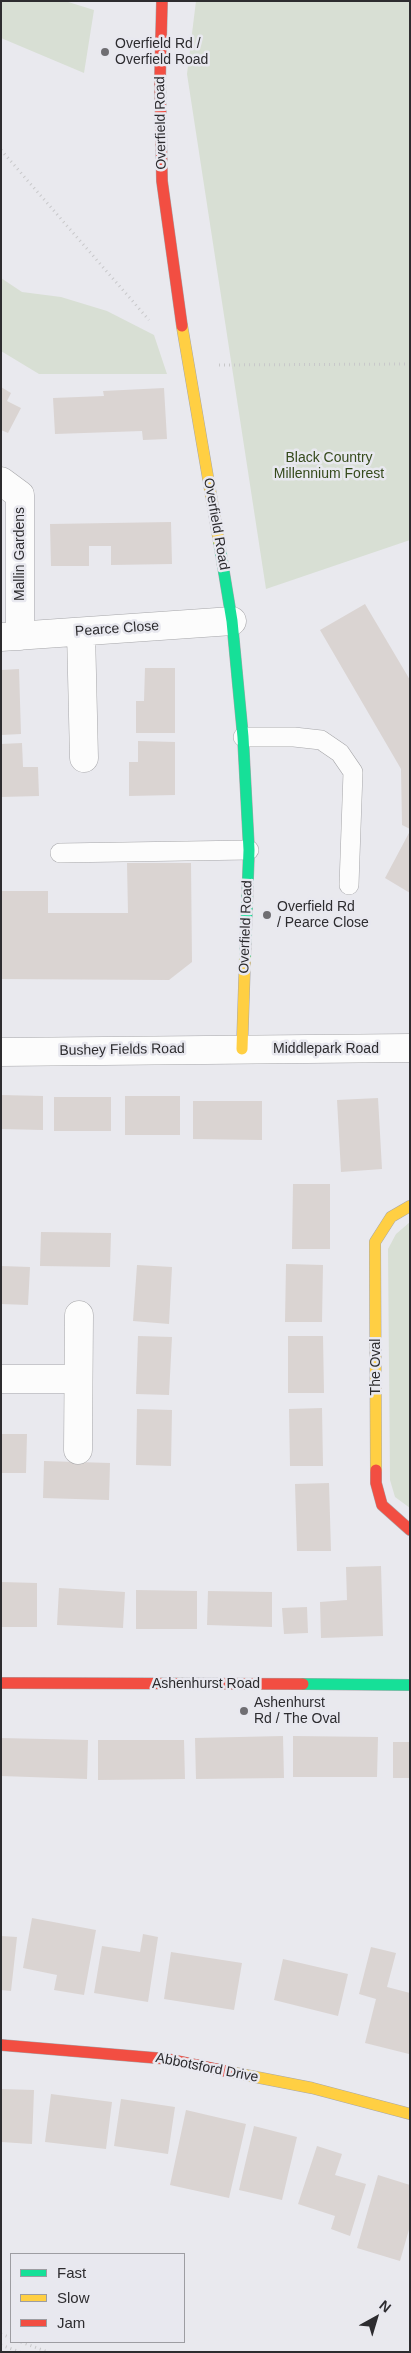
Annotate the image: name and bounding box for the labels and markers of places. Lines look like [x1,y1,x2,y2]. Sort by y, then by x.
place label: Overfield Rd / Overfield Road [115,36,208,68]
marker: Overfield Rd / Overfield Road [99,46,111,58]
place label: Overfield Rd / Pearce Close [277,899,369,932]
marker: Overfield Rd / Pearce Close [261,909,273,921]
place label: Ashenhurst Rd / The Oval [254,1695,340,1728]
marker: Ashenhurst Rd / The Oval [238,1705,250,1717]

